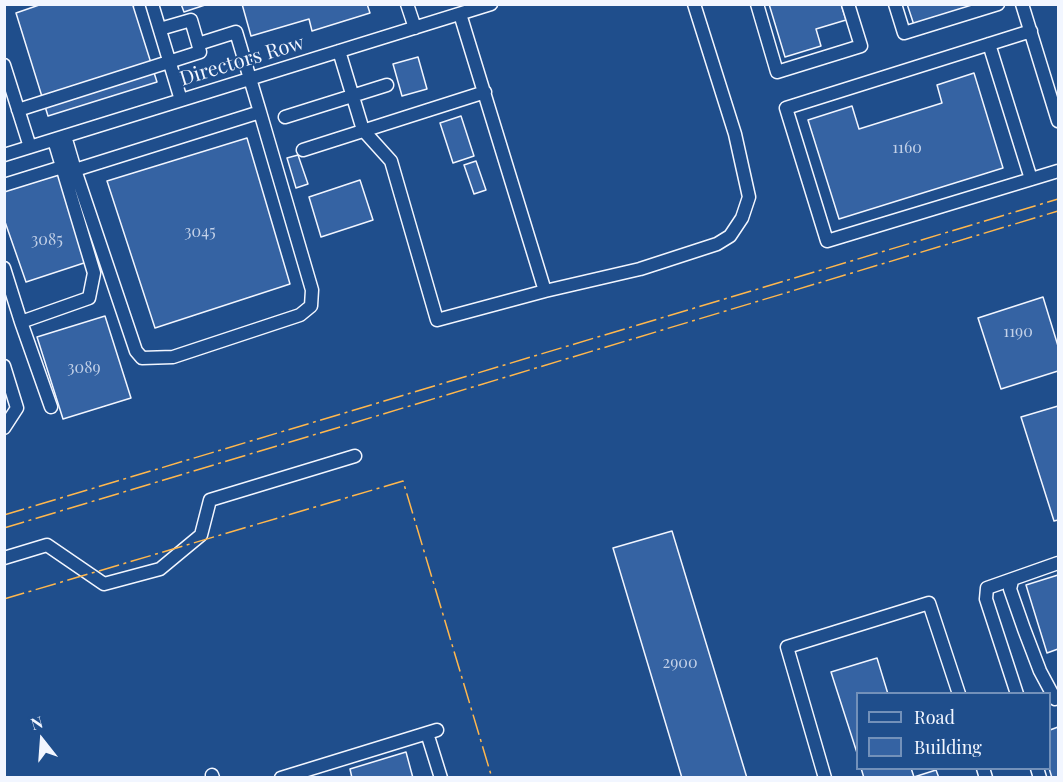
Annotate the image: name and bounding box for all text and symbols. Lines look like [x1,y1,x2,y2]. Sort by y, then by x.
street label: Directors Row [177,31,307,91]
house number: 1160 [892,138,922,158]
house number: 3045 [184,222,216,242]
house number: 3085 [31,230,63,250]
house number: 1190 [1003,322,1033,342]
house number: 3089 [67,358,101,378]
house number: 2900 [662,653,698,673]
legend [856,692,1051,770]
text: Road [914,705,955,729]
north arrow [12,710,72,770]
text: N [28,711,45,734]
text: Building [914,735,982,759]

